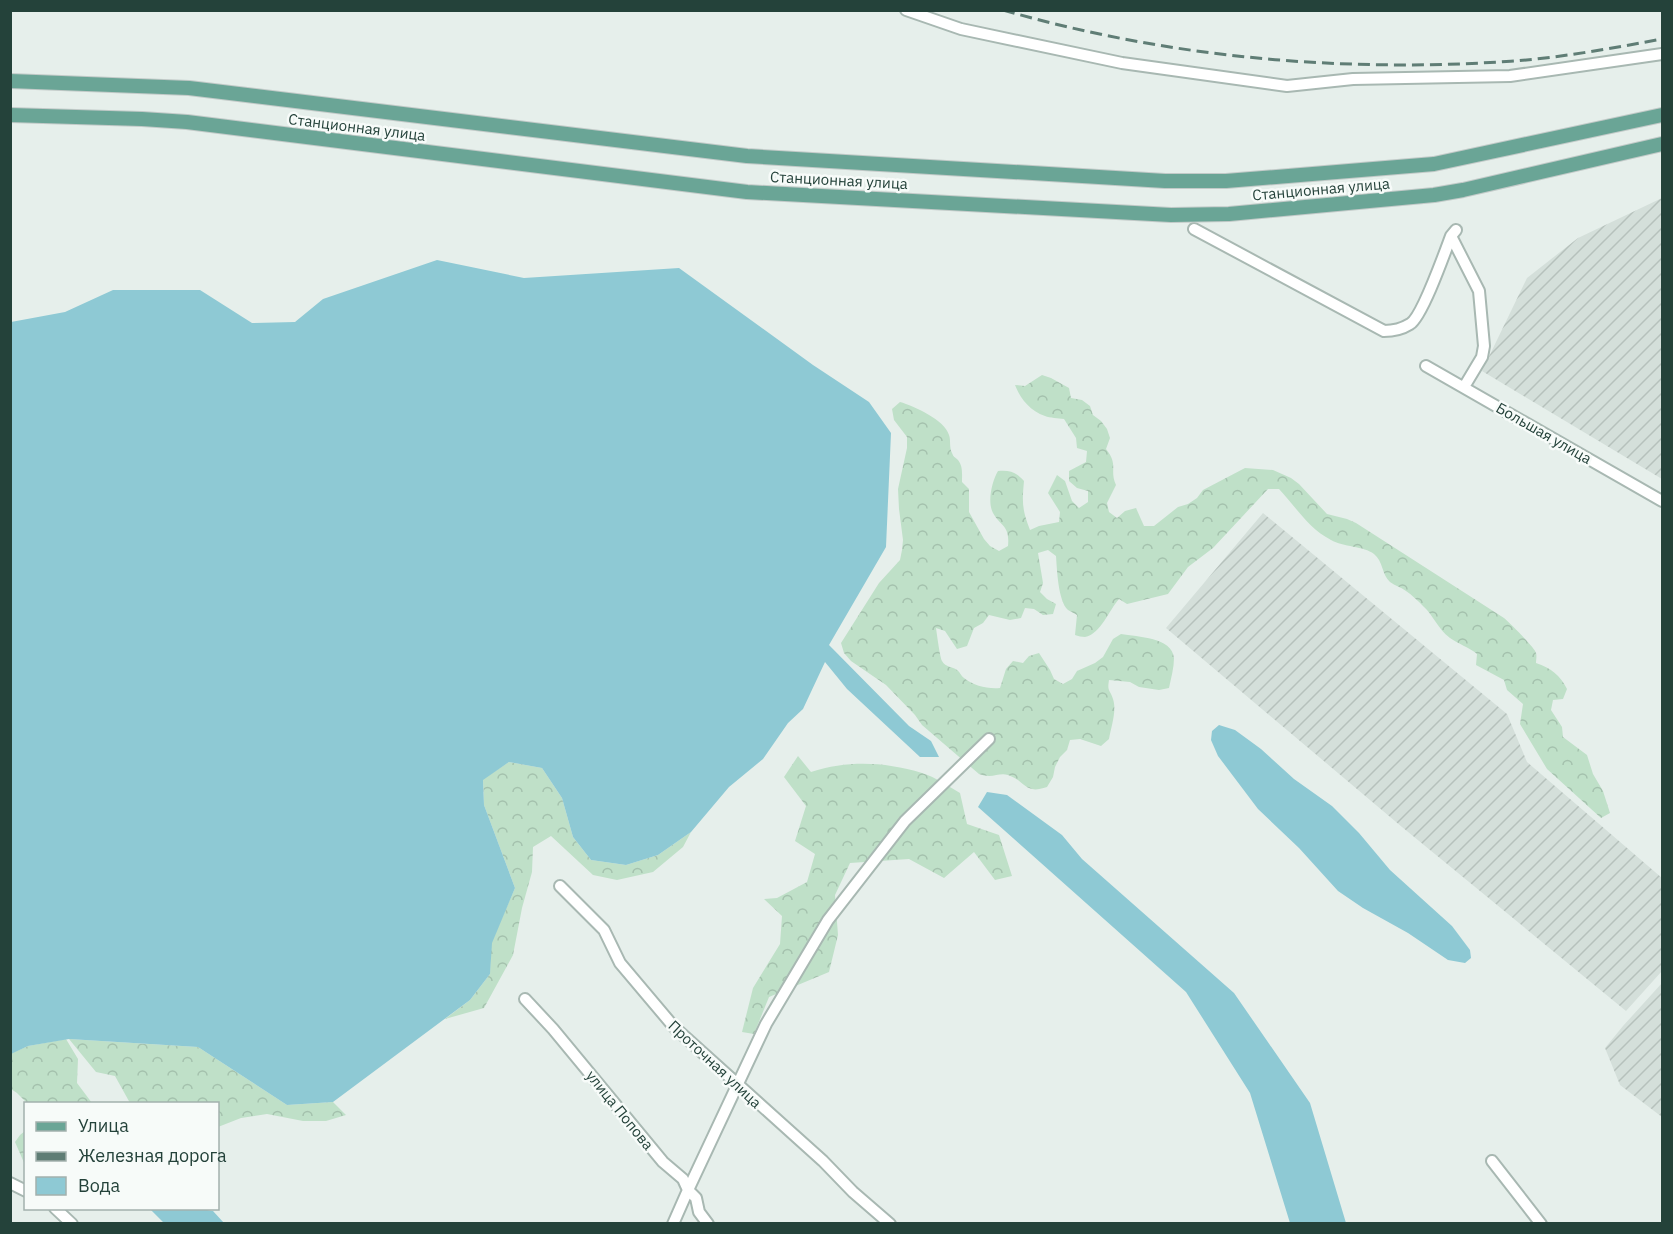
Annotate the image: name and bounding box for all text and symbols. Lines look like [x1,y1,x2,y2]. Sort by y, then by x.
street label: Станционная улица [287,109,427,145]
street label: Станционная улица [770,167,908,193]
street label: Станционная улица [1251,174,1391,204]
street label: Большая улица [1493,398,1595,468]
street label: Проточная улица [664,1016,766,1112]
street label: улица Попова [582,1066,658,1154]
legend [24,1102,219,1210]
text: Улица [78,1114,129,1137]
text: Железная дорога [78,1144,227,1167]
text: Вода [78,1174,121,1197]

